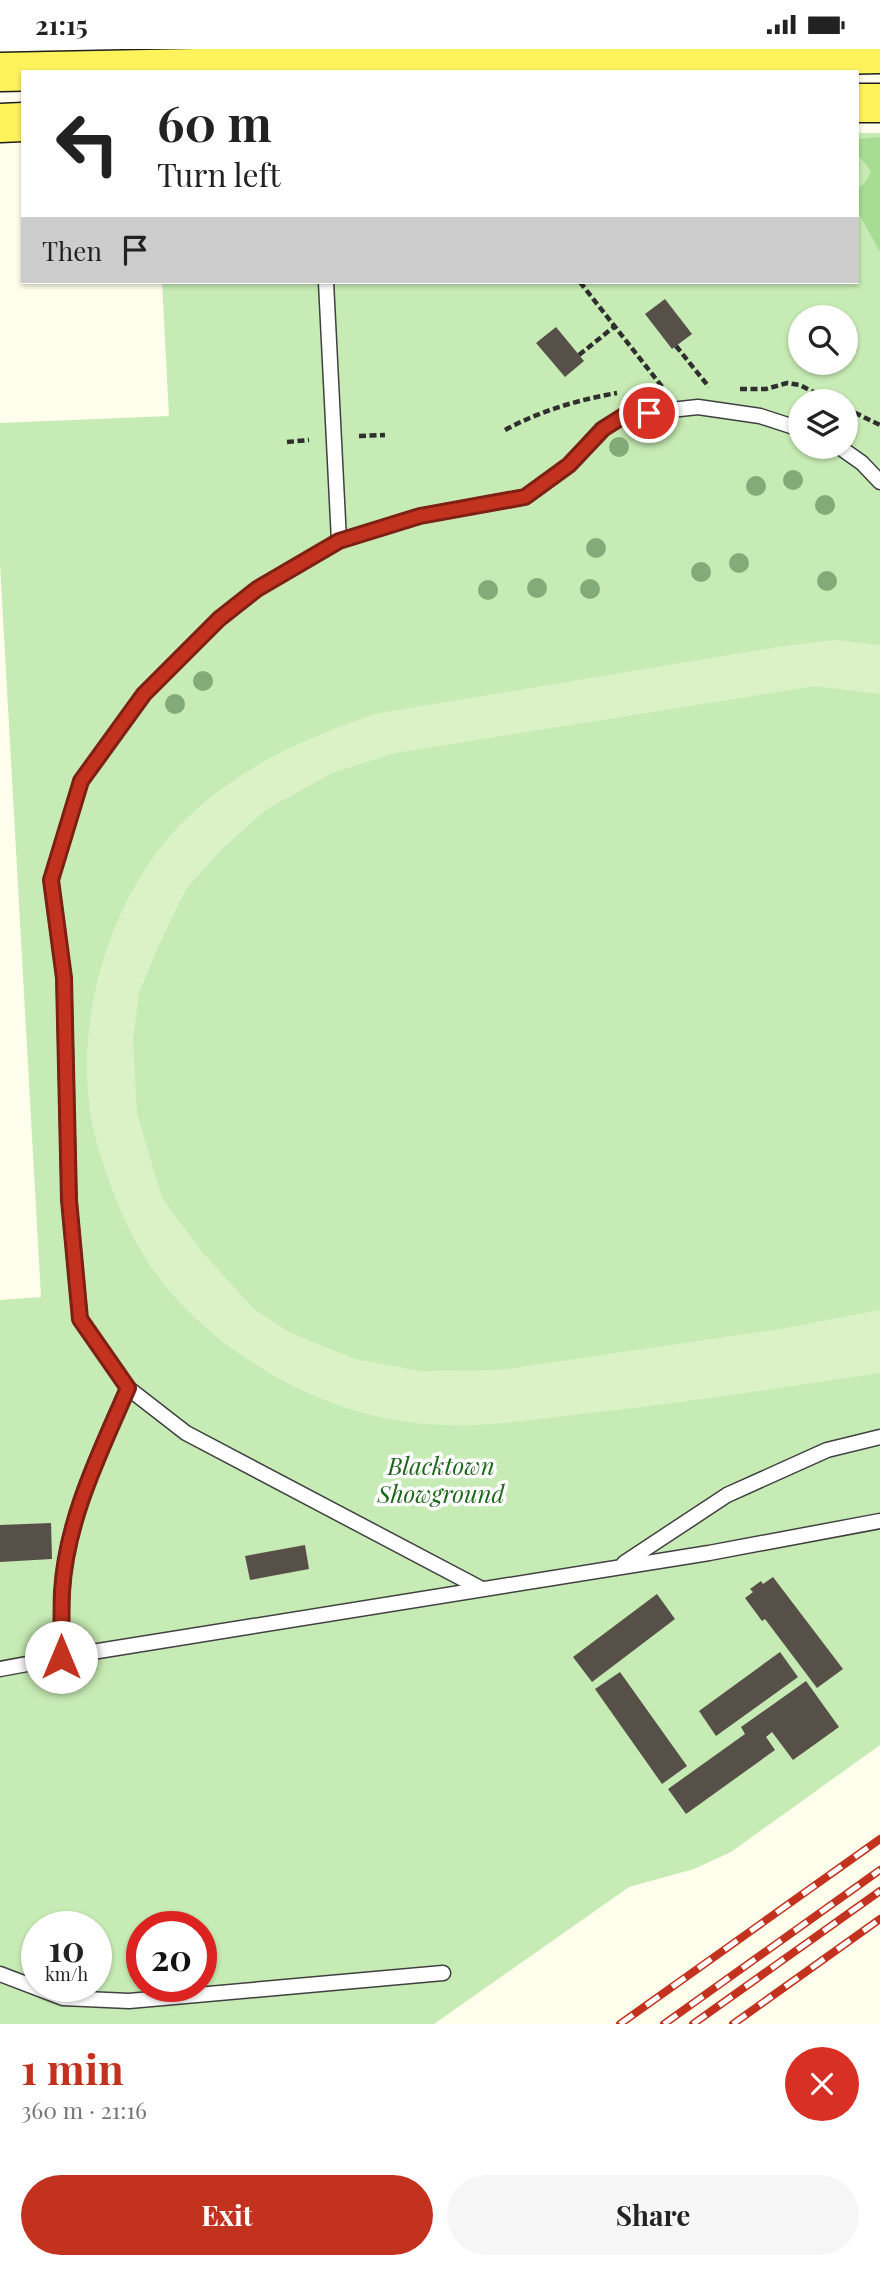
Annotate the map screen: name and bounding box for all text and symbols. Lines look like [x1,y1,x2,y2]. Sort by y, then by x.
text: 21:15 [35,7,88,42]
text: 60 m [157,89,272,154]
icon: left [42,98,133,189]
text: Turn left [157,152,281,195]
icon: arrive [116,231,154,269]
text: Then [42,233,102,268]
map controls [788,305,858,459]
button: search [788,305,858,375]
pin [619,383,679,443]
button: layers [788,389,858,459]
icon: arrive [630,394,668,432]
park label: Blacktown Showground [376,1449,506,1509]
position arrow [24,1620,98,1694]
speed limit sign: 20 [126,1911,217,2002]
text: 10 [49,1924,84,1971]
text: km/h [45,1962,88,1986]
text: 1 min [21,2040,124,2096]
button: close [785,2047,859,2121]
text: 360 m · 21:16 [21,2094,147,2125]
button: Exit [21,2175,433,2255]
button: Share [447,2175,859,2255]

